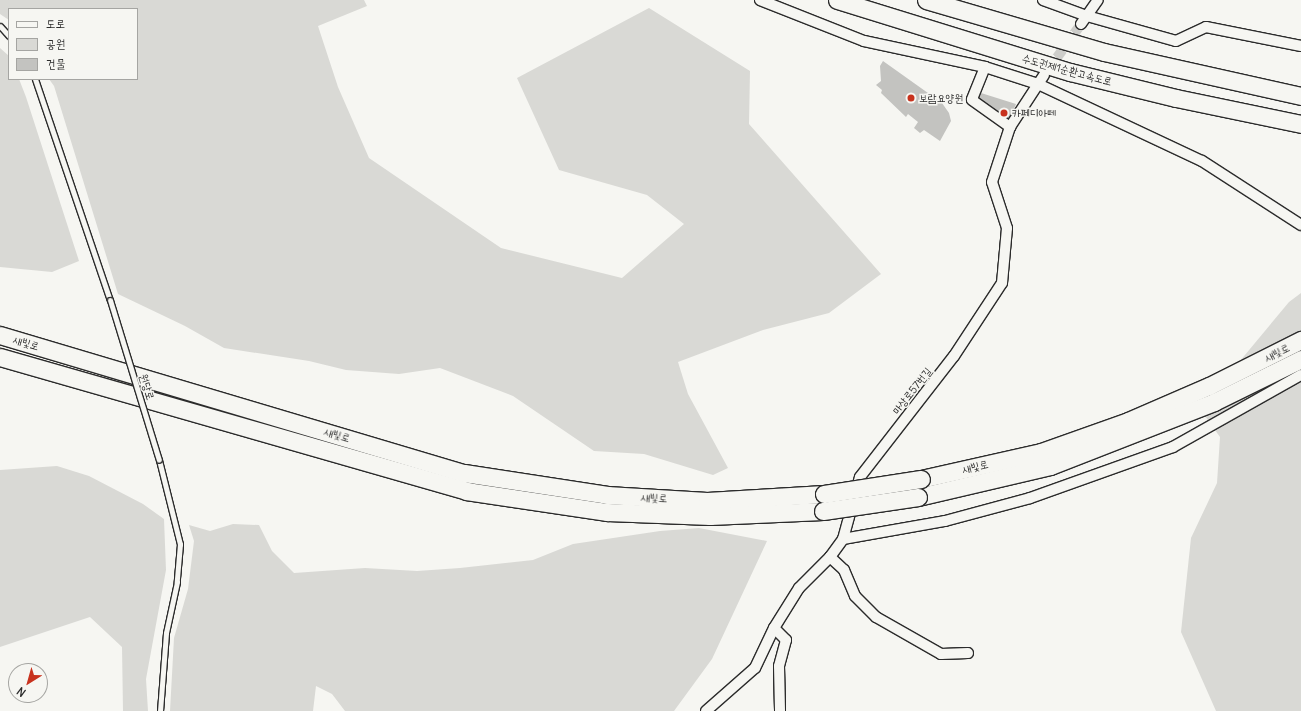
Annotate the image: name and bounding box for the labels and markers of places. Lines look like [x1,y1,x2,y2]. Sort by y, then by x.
place label: 보람요양원 [919,91,963,105]
marker: 보람요양원 [906,93,916,103]
place label: 카페디아떼 [1012,106,1056,120]
marker: 카페디아떼 [999,108,1009,118]

